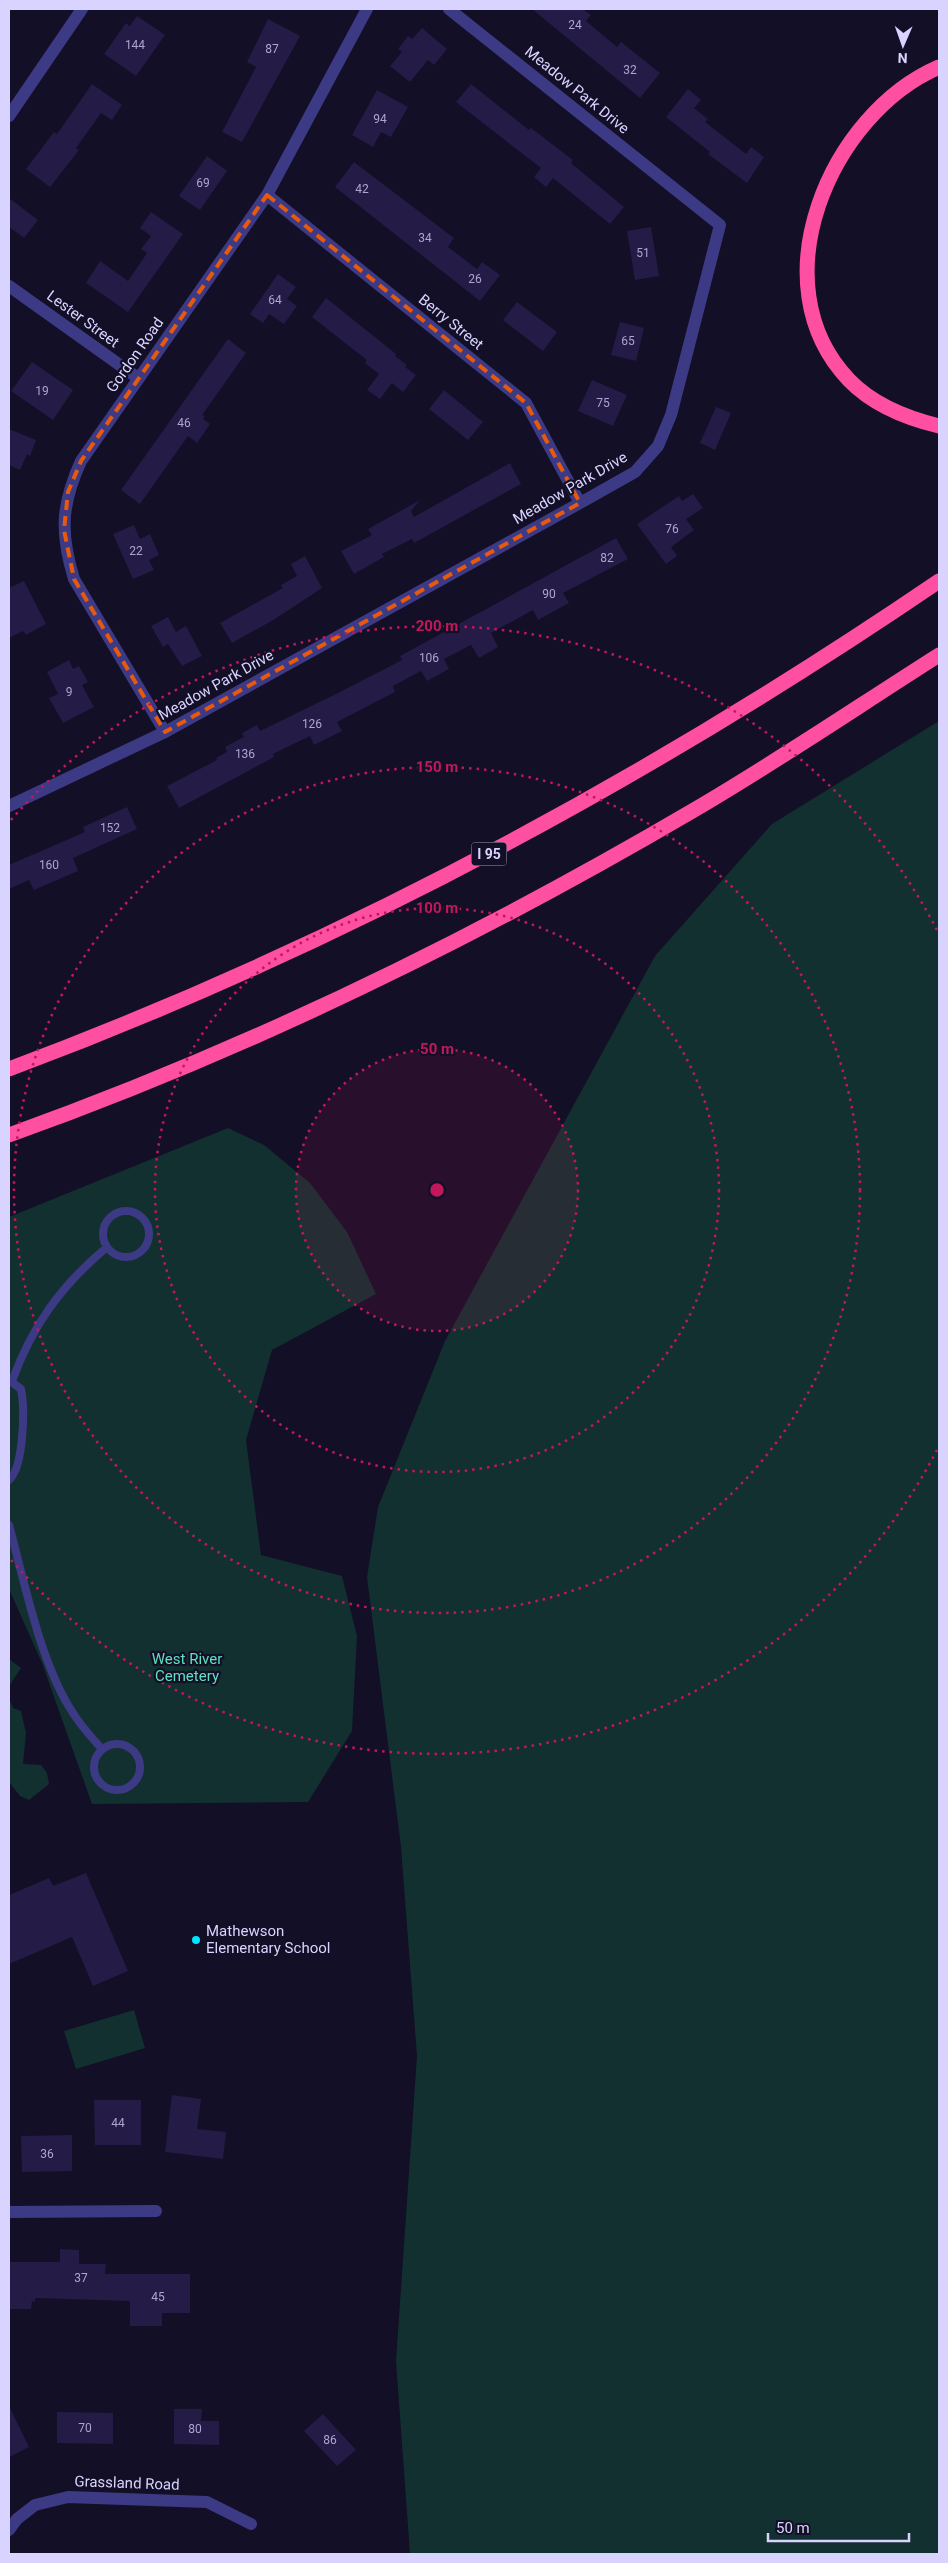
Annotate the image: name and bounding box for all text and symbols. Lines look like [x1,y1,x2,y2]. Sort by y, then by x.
house number: 24 [568,18,582,32]
north arrow [878,20,928,70]
house number: 144 [125,38,145,52]
house number: 87 [265,42,279,56]
street label: Meadow Park Drive [521,42,633,138]
text: N [897,50,908,66]
house number: 32 [623,63,637,77]
house number: 94 [373,112,387,126]
house number: 69 [196,176,210,190]
house number: 42 [355,182,369,196]
house number: 34 [418,231,432,245]
house number: 51 [636,246,650,260]
house number: 26 [468,272,482,286]
street label: Lester Street [43,287,123,351]
street label: Berry Street [415,290,487,354]
house number: 64 [268,293,282,307]
street label: Gordon Road [103,314,167,396]
house number: 65 [621,334,635,348]
house number: 19 [35,384,49,398]
house number: 75 [596,396,610,410]
house number: 46 [177,416,191,430]
street label: Meadow Park Drive [510,448,630,528]
house number: 76 [665,522,679,536]
house number: 22 [129,544,143,558]
house number: 82 [600,551,614,565]
house number: 90 [542,587,556,601]
text: 200 m [416,617,458,635]
street label: Meadow Park Drive [155,646,277,724]
house number: 106 [419,651,439,665]
house number: 9 [66,685,72,699]
house number: 126 [302,717,322,731]
house number: 136 [235,747,255,761]
text: 150 m [416,758,458,776]
house number: 152 [100,821,120,835]
road number: I 95 [472,842,506,866]
house number: 160 [39,858,59,872]
text: 100 m [416,899,458,917]
text: 50 m [420,1040,454,1058]
centre of rings [428,1181,446,1199]
park label: West River Cemetery [152,1650,222,1685]
place label: Mathewson Elementary School [206,1922,330,1957]
marker: Mathewson Elementary School [190,1934,202,1946]
house number: 44 [111,2116,125,2130]
house number: 36 [40,2147,54,2161]
house number: 37 [74,2271,88,2285]
house number: 45 [151,2290,165,2304]
house number: 70 [78,2421,92,2435]
house number: 80 [188,2422,202,2436]
house number: 86 [323,2433,337,2447]
street label: Grassland Road [74,2472,180,2494]
scale bar [768,2510,909,2542]
text: 50 m [776,2519,810,2537]

